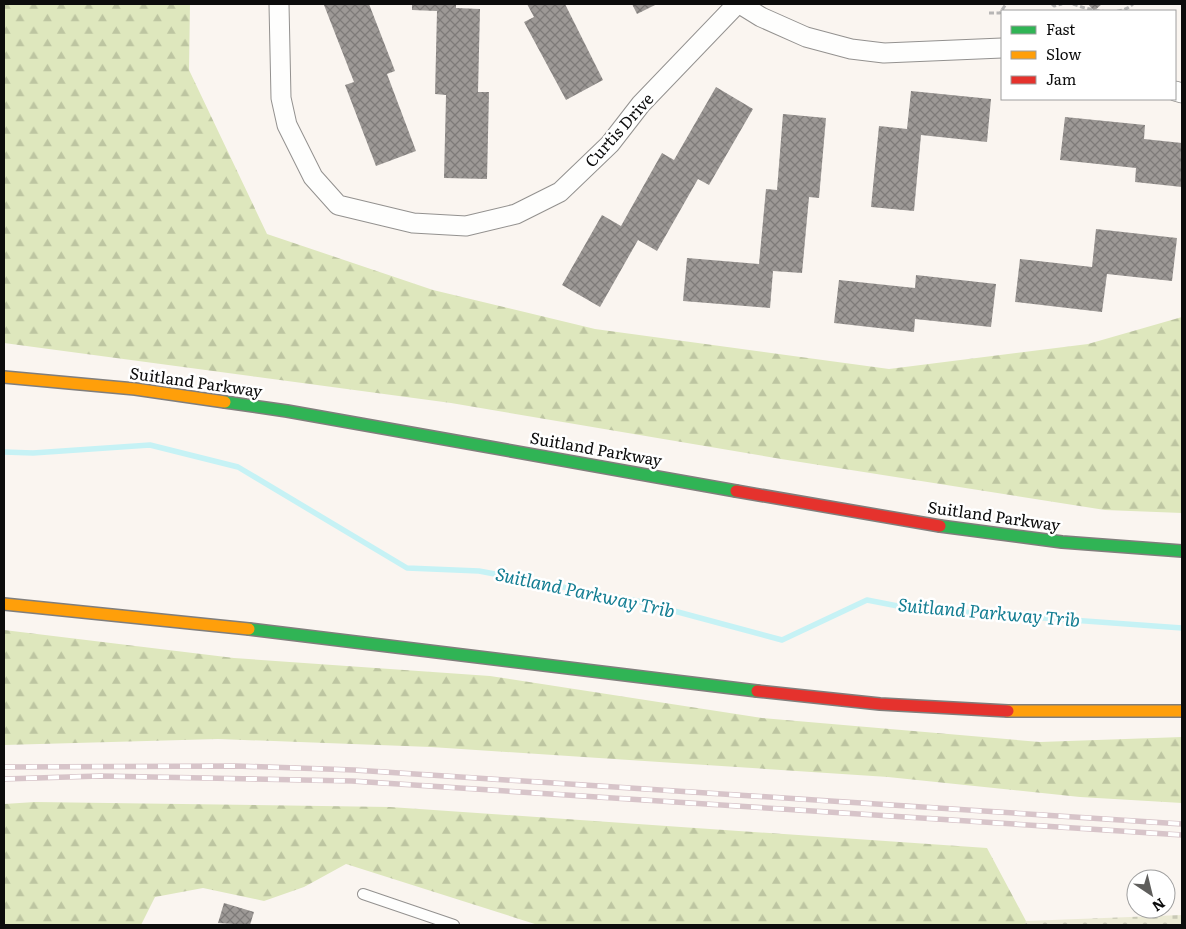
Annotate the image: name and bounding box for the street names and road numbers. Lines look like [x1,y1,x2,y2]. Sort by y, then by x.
street label: Curtis Drive [578,87,658,172]
street label: Suitland Parkway [128,360,265,402]
street label: Suitland Parkway [528,425,665,472]
street label: Suitland Parkway [926,494,1063,536]

